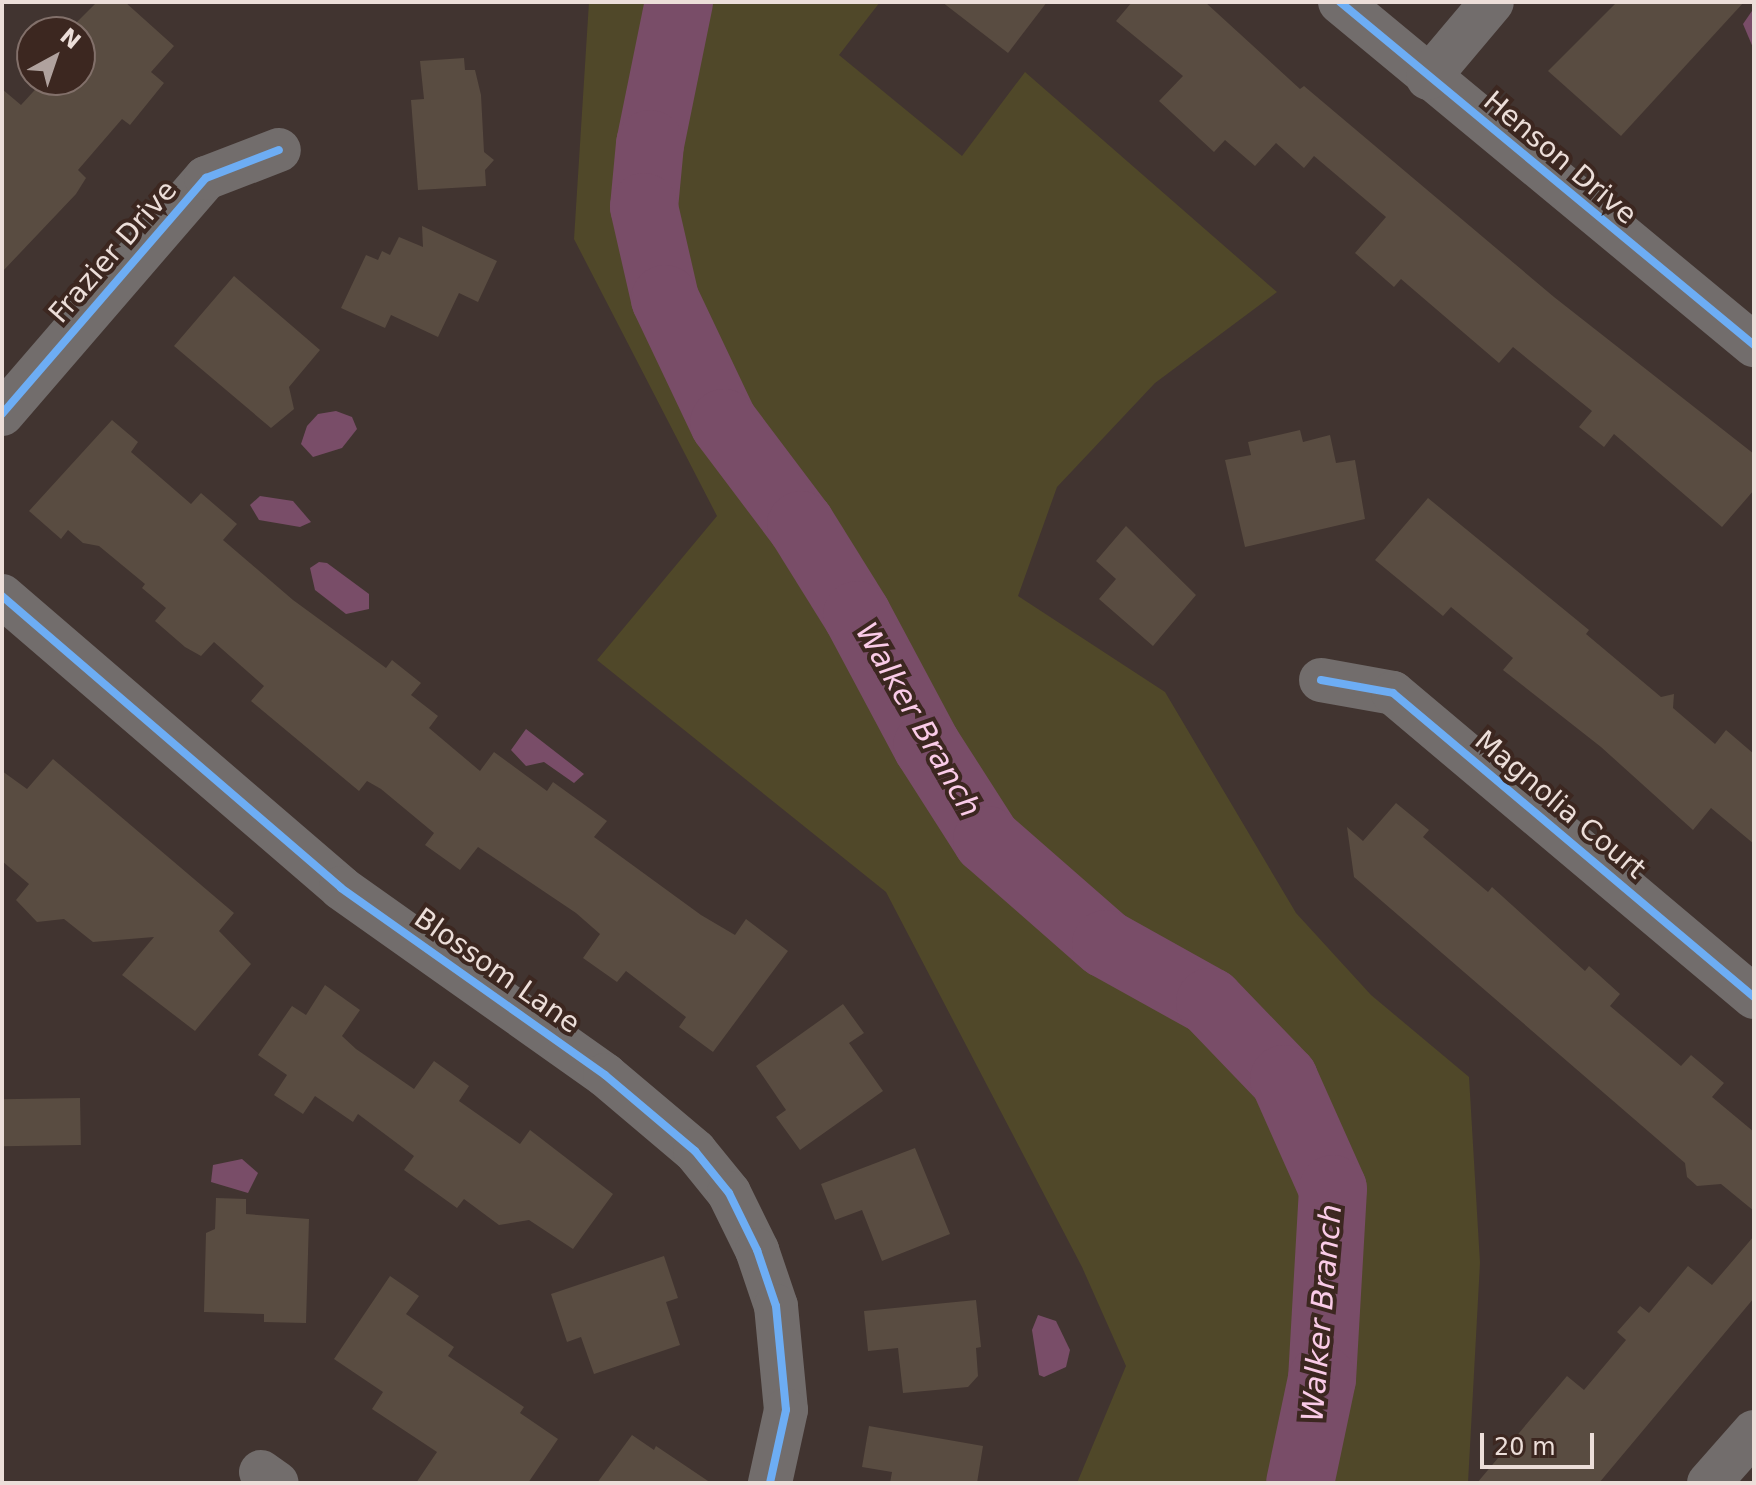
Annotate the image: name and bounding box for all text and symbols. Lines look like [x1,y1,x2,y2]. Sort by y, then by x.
north arrow [16,16,96,96]
text: N [55,23,86,54]
street label: Henson Drive [1477,84,1643,232]
street label: Frazier Drive [42,174,184,330]
water label: Walker Branch [848,616,988,824]
street label: Magnolia Court [1468,724,1652,886]
street label: Blossom Lane [408,902,586,1040]
water label: Walker Branch [1295,1203,1349,1423]
scale bar [1484,1417,1598,1467]
text: 20 m [1494,1433,1556,1461]

